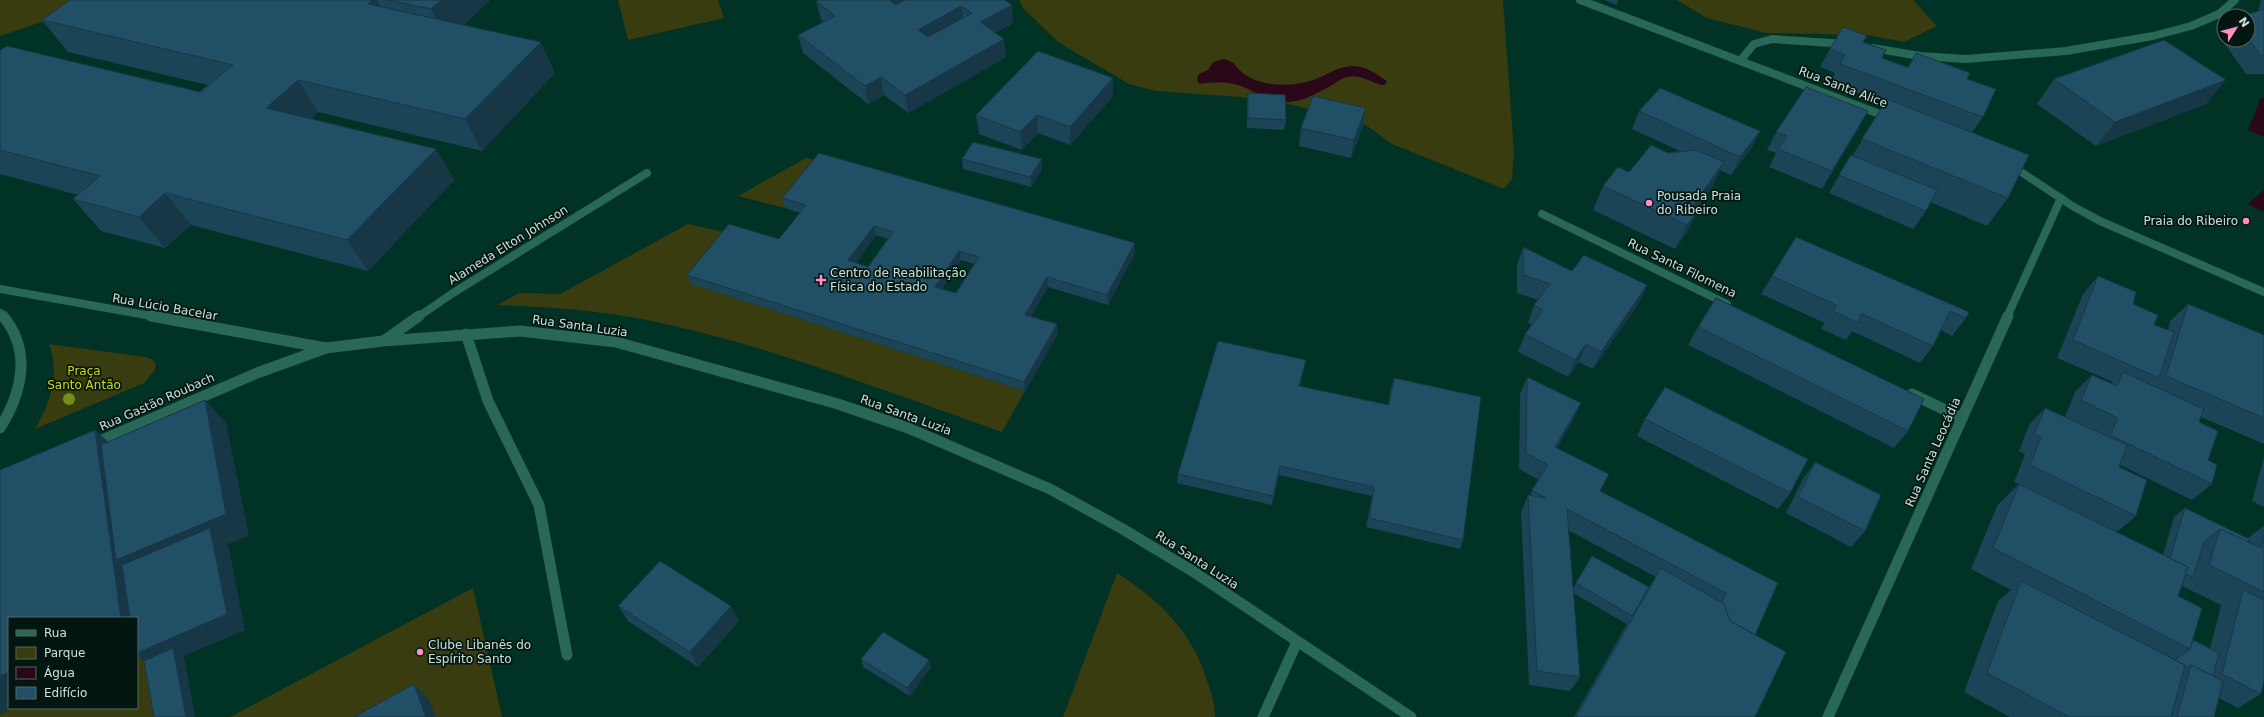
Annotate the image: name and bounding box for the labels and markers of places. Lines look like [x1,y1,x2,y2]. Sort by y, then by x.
place label: Pousada Praia do Ribeiro [1657,189,1741,217]
marker: Pousada Praia do Ribeiro [1644,198,1654,208]
place label: Praia do Ribeiro [2143,214,2238,228]
marker: Praia do Ribeiro [2241,216,2251,226]
place label: Centro de Reabilitação Física do Estado [830,266,966,294]
marker: Centro de Reabilitação Física do Estado [815,274,827,286]
place label: Clube Libanês do Espírito Santo [428,638,531,666]
marker: Clube Libanês do Espírito Santo [415,647,425,657]

